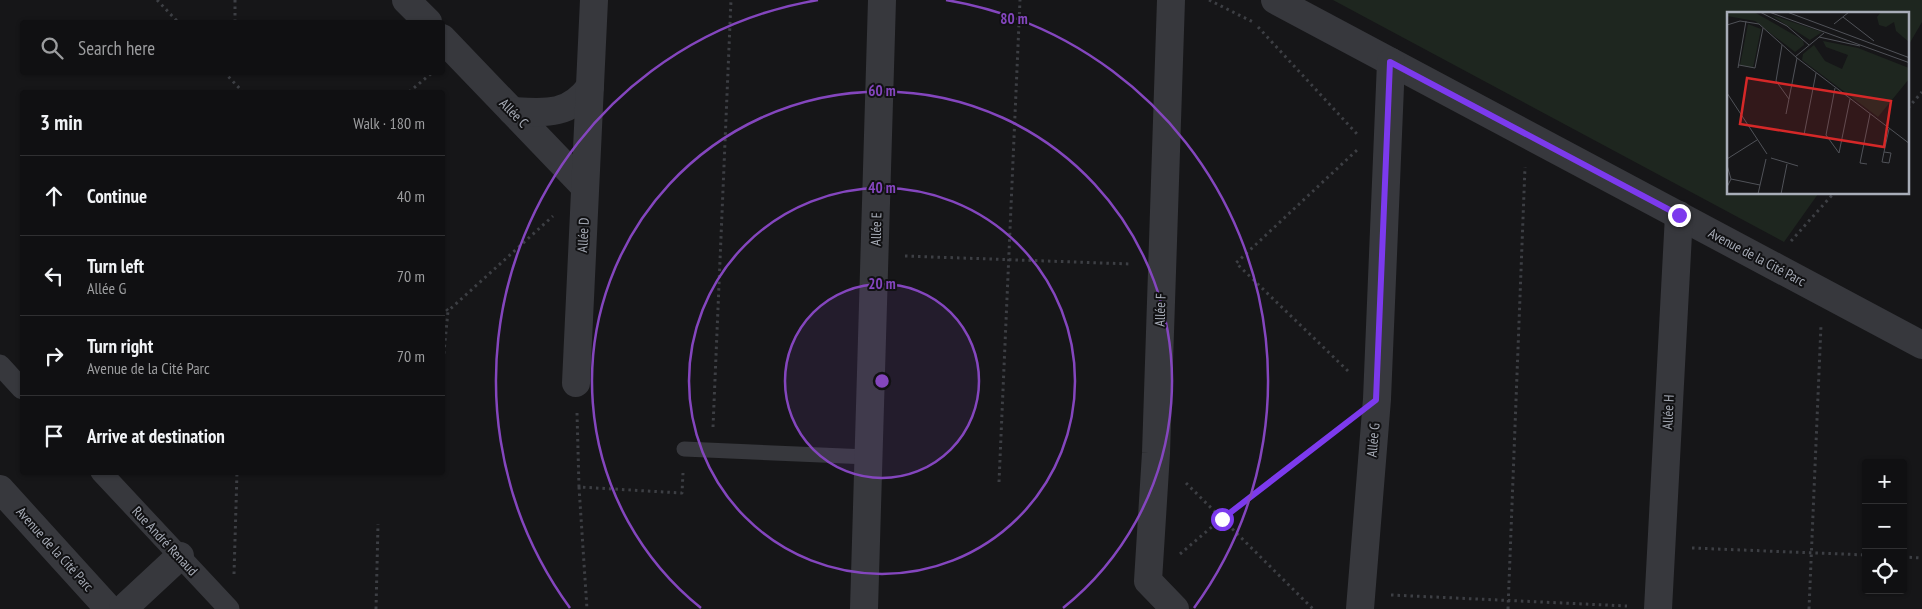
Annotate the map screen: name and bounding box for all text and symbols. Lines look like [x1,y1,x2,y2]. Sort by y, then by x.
text: 80 m [1000,9,1028,28]
inset map [1727,12,1910,195]
search box [20,20,445,75]
icon: search [38,34,66,62]
text: Search here [78,36,155,60]
text: 60 m [868,81,896,100]
street label: Allée C [496,95,533,132]
text: 3 min [40,109,82,136]
text: Walk · 180 m [353,113,425,133]
text: 40 m [868,178,896,197]
icon: ahead [40,182,68,210]
text: Continue [87,184,147,208]
text: 40 m [397,186,425,206]
route end [1668,204,1691,227]
street label: Allée E [866,212,886,246]
street label: Allée D [573,217,593,253]
street label: Avenue de la Cité Parc [1705,224,1809,290]
text: Turn left [87,254,144,278]
icon: left [40,262,68,290]
text: 70 m [397,266,425,286]
text: 20 m [868,274,896,293]
text: Allée G [87,278,126,298]
street label: Allée F [1150,293,1170,327]
text: Turn right [87,334,153,358]
icon: right [40,342,68,370]
text: 70 m [397,346,425,366]
text: Avenue de la Cité Parc [87,358,210,378]
centre of rings [873,372,891,390]
street label: Allée H [1658,394,1678,430]
icon: arrive [40,422,68,450]
street label: Allée G [1363,422,1383,458]
text: Arrive at destination [87,424,225,448]
map controls [1862,459,1907,594]
button: + [1862,459,1907,504]
street label: Avenue de la Cité Parc [12,503,98,595]
street label: Rue André Renaud [128,503,202,579]
button: − [1862,504,1907,549]
route start [1211,508,1234,531]
button: locate [1862,549,1907,594]

